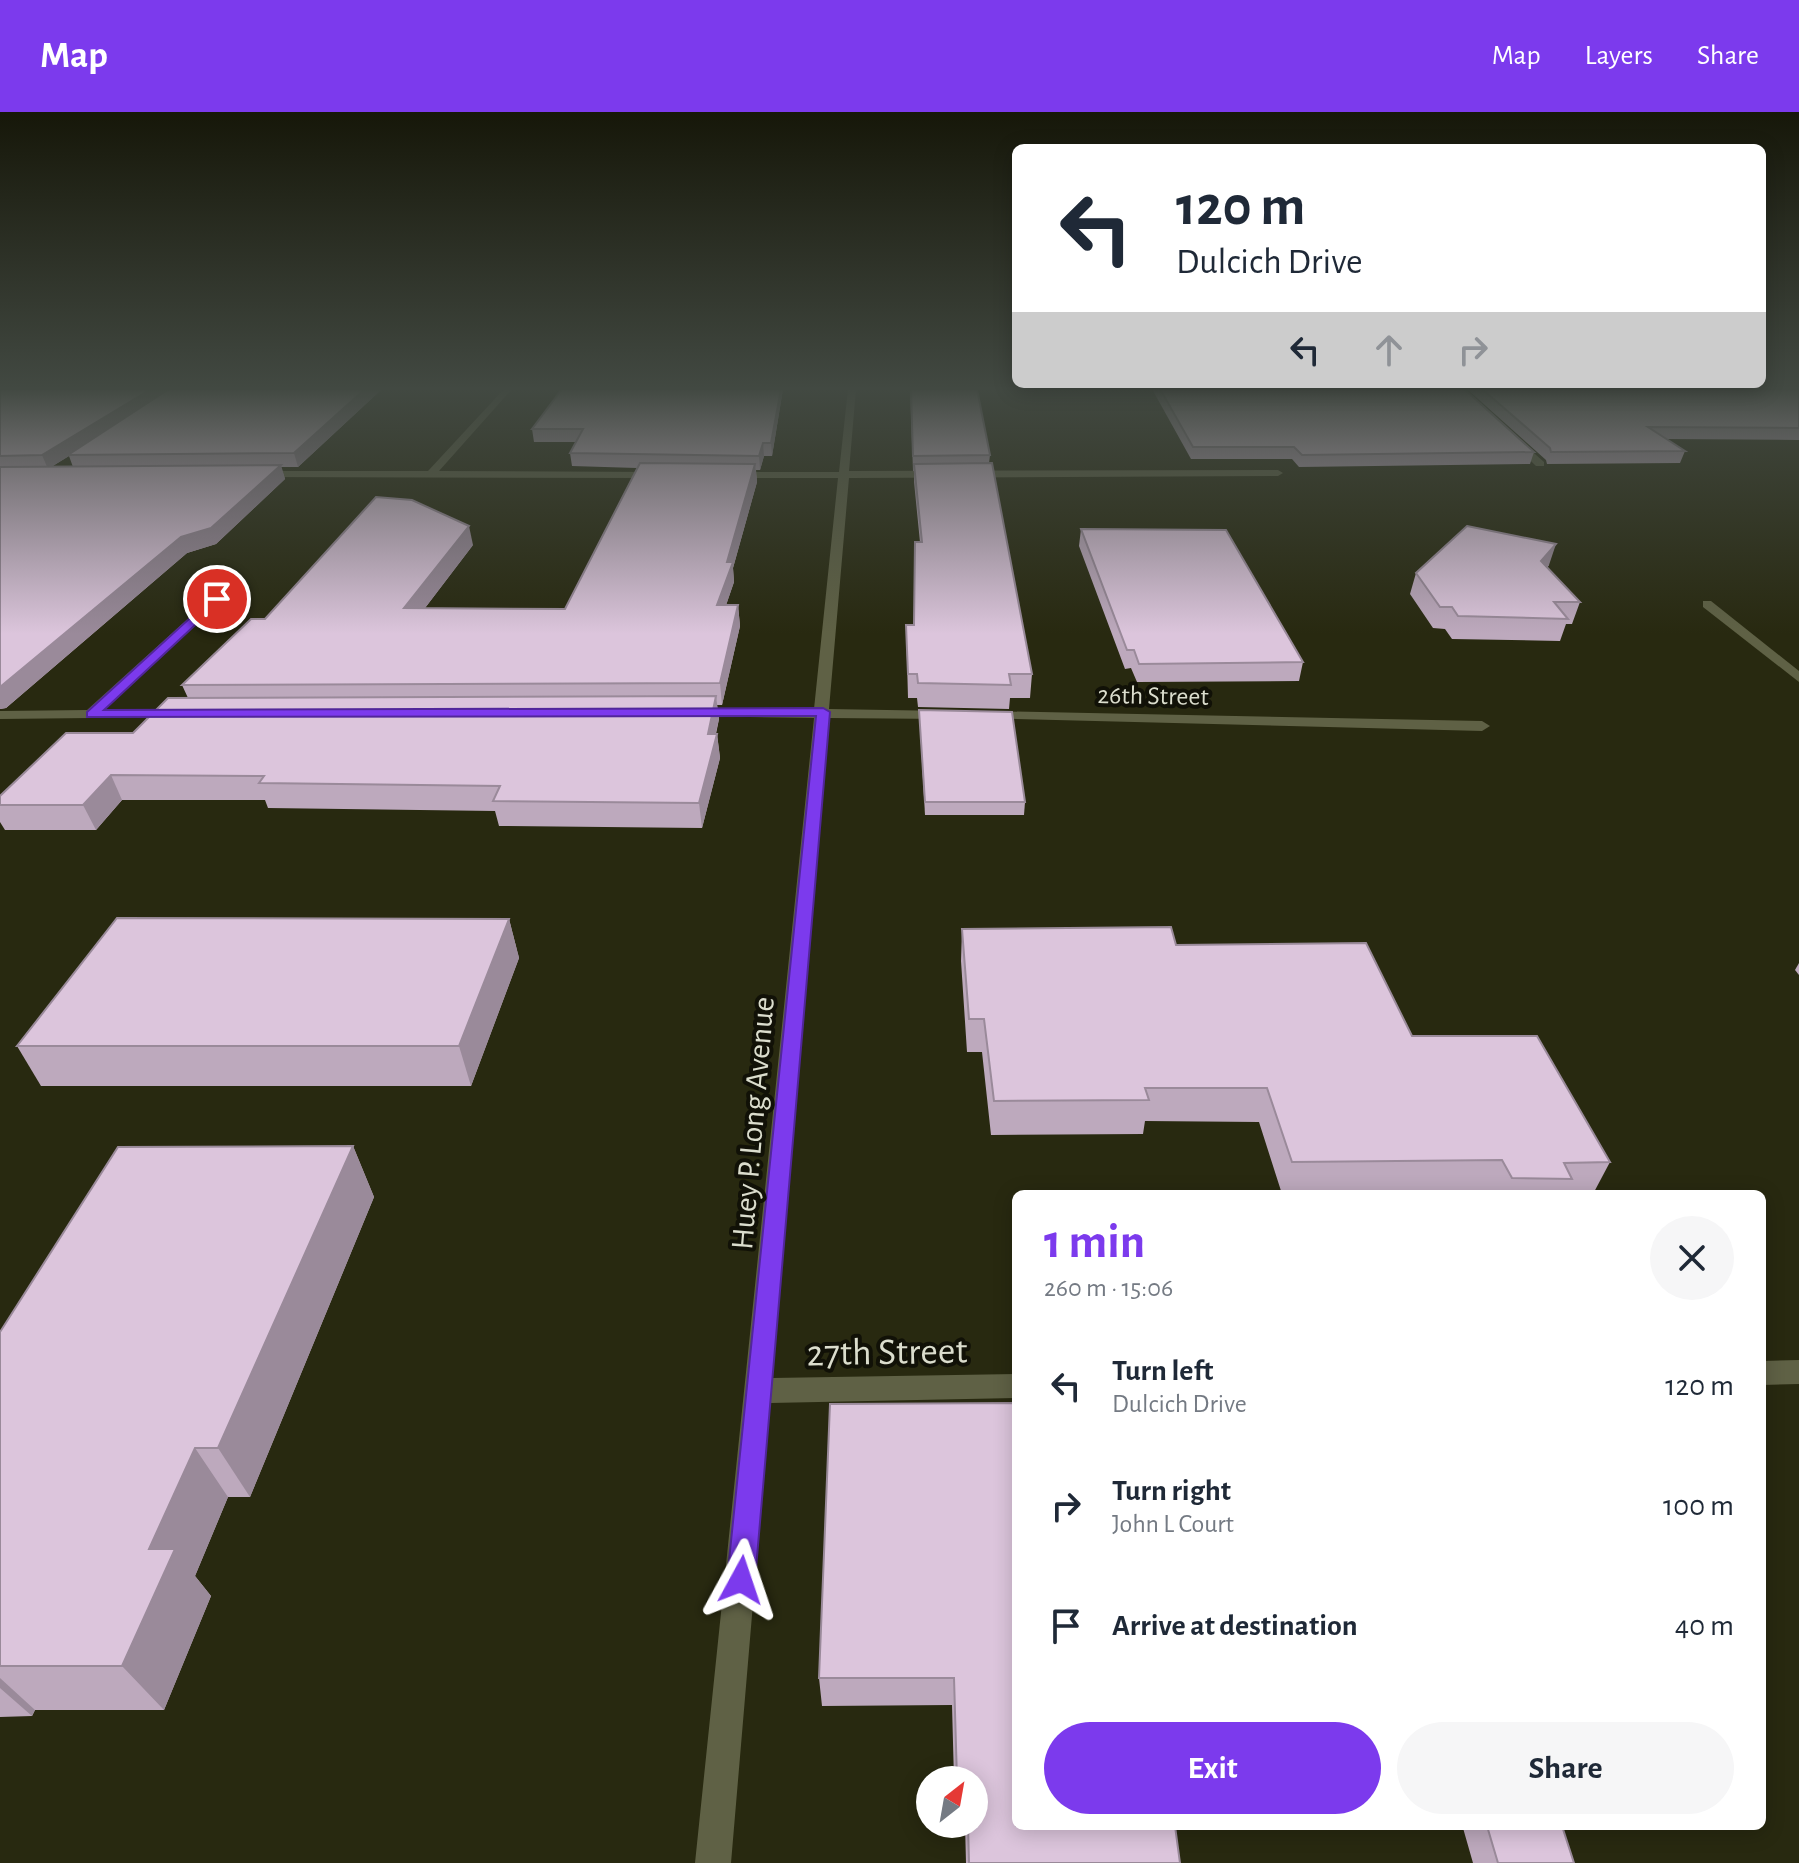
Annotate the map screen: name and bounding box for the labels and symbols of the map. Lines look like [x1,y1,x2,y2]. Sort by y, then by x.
pin [183,565,251,633]
street label: 26th Street [1097,682,1209,710]
street label: Huey P. Long Avenue [726,995,780,1251]
street label: 27th Street [806,1333,968,1373]
position arrow [699,1538,783,1622]
north arrow [916,1766,988,1838]

